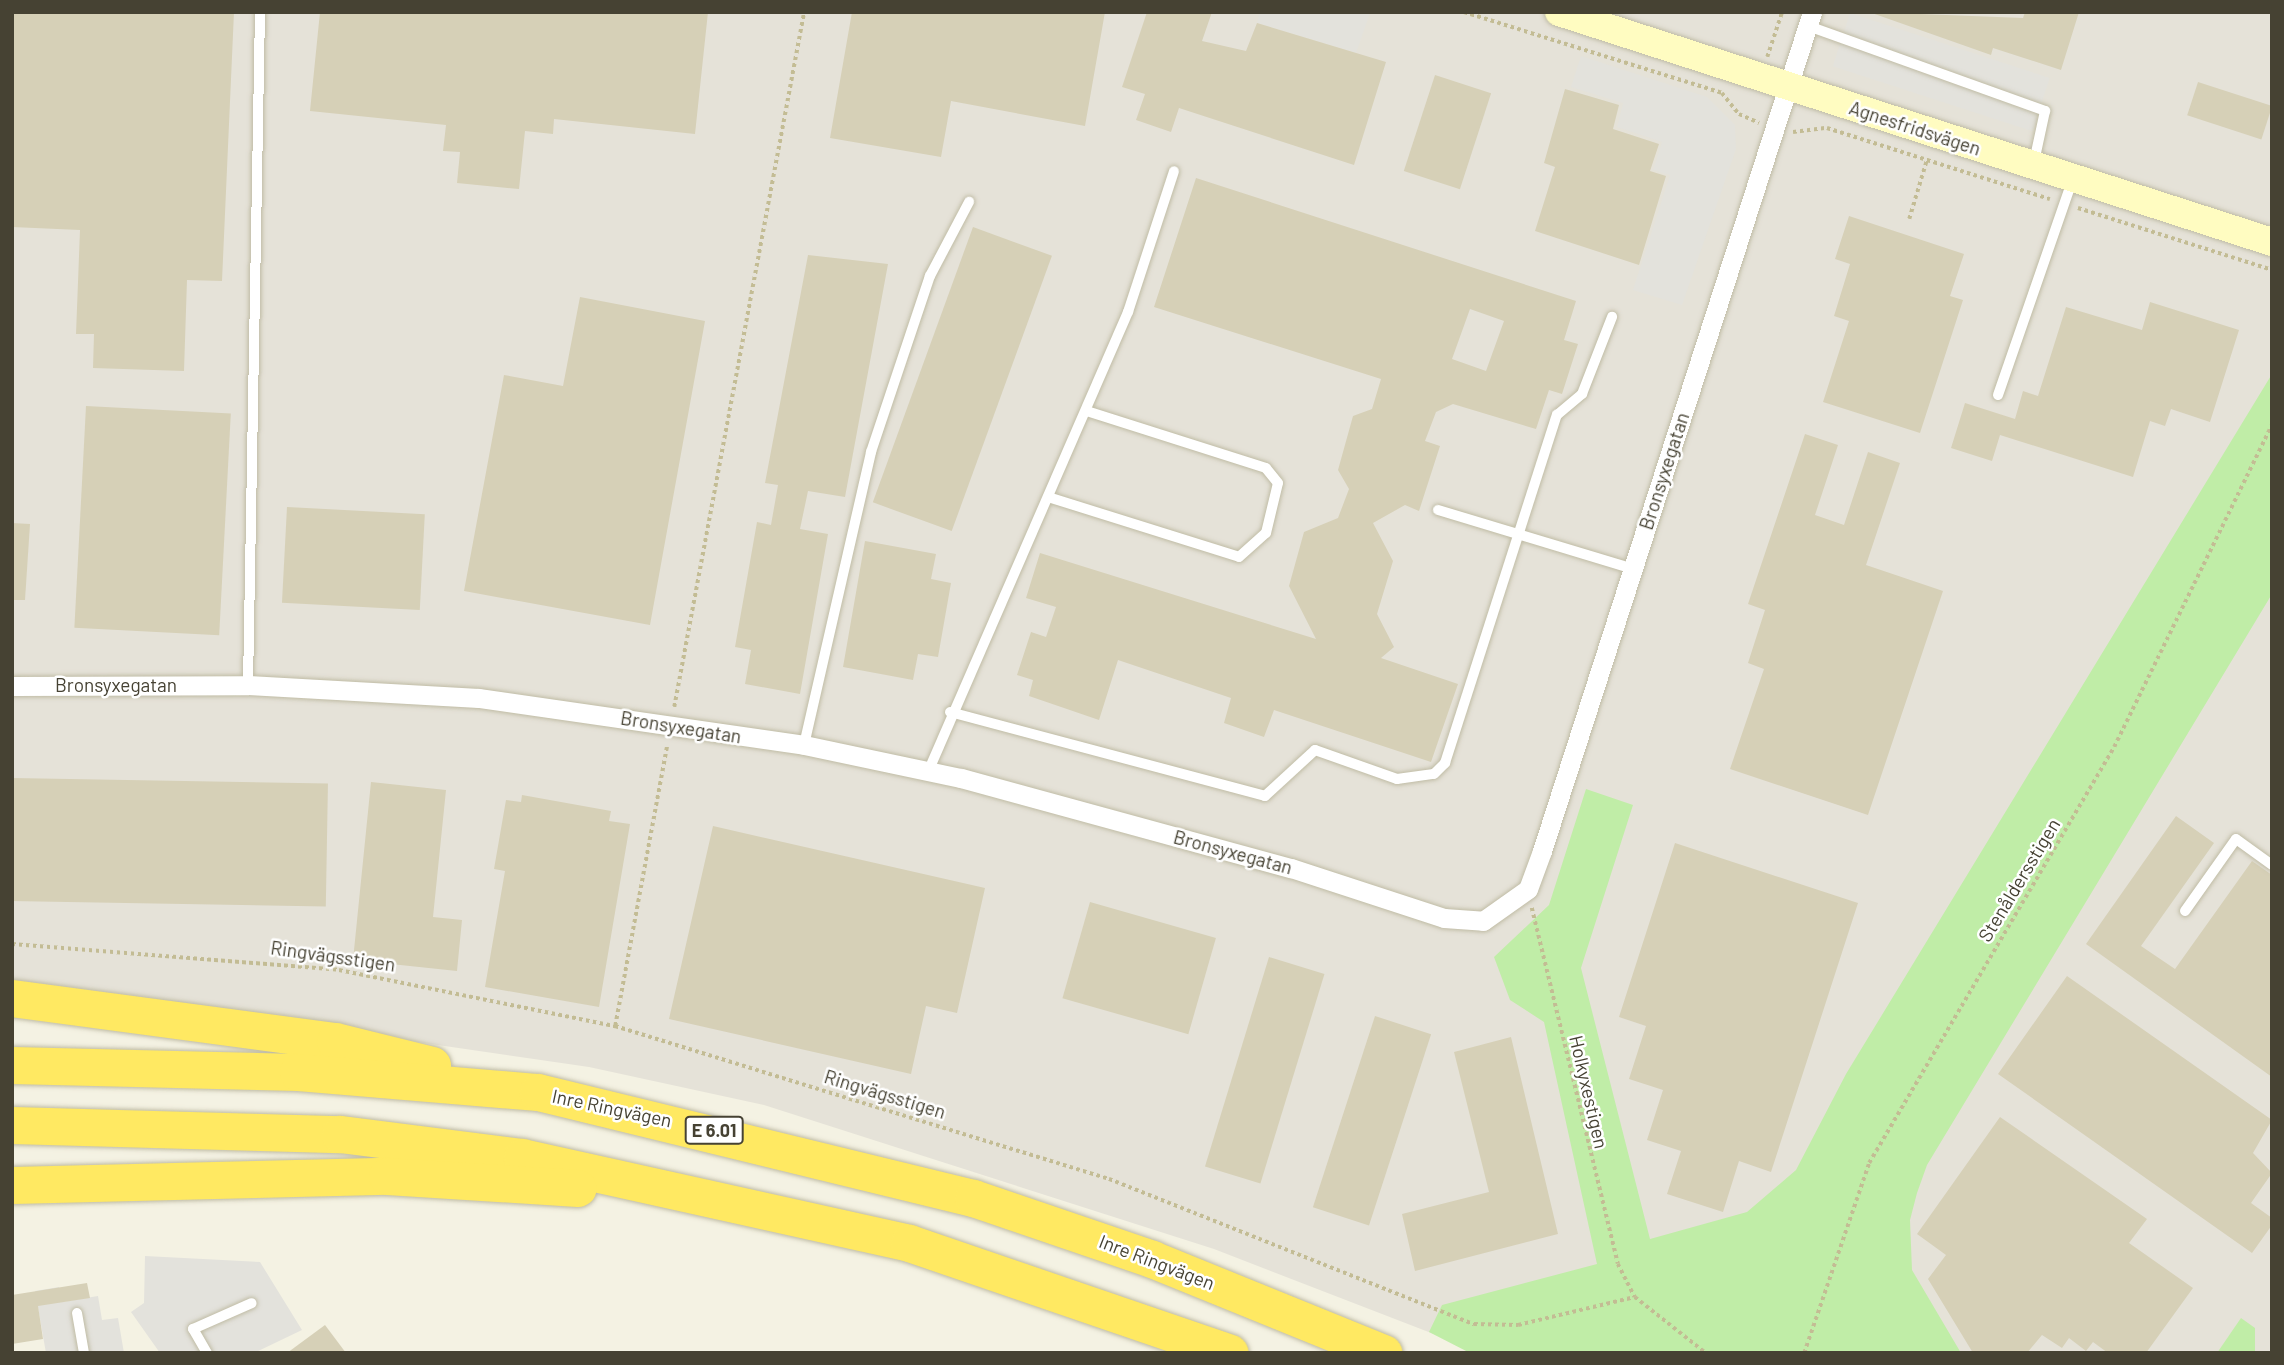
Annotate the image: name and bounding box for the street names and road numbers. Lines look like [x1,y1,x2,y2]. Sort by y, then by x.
street label: Agnesfridsvägen [1846,96,1984,160]
street label: Bronsyxegatan [1634,409,1694,533]
street label: Bronsyxegatan [55,674,177,696]
street label: Bronsyxegatan [619,706,743,748]
street label: Stenåldersstigen [1973,814,2065,946]
street label: Bronsyxegatan [1171,825,1295,879]
street label: Ringvägsstigen [269,936,397,976]
street label: Holkyxestigen [1565,1033,1613,1151]
street label: Ringvägsstigen [822,1065,948,1123]
street label: Inre Ringvägen [550,1084,674,1132]
road number: E 6.01 [684,1115,744,1144]
street label: Inre Ringvägen [1096,1230,1218,1294]

